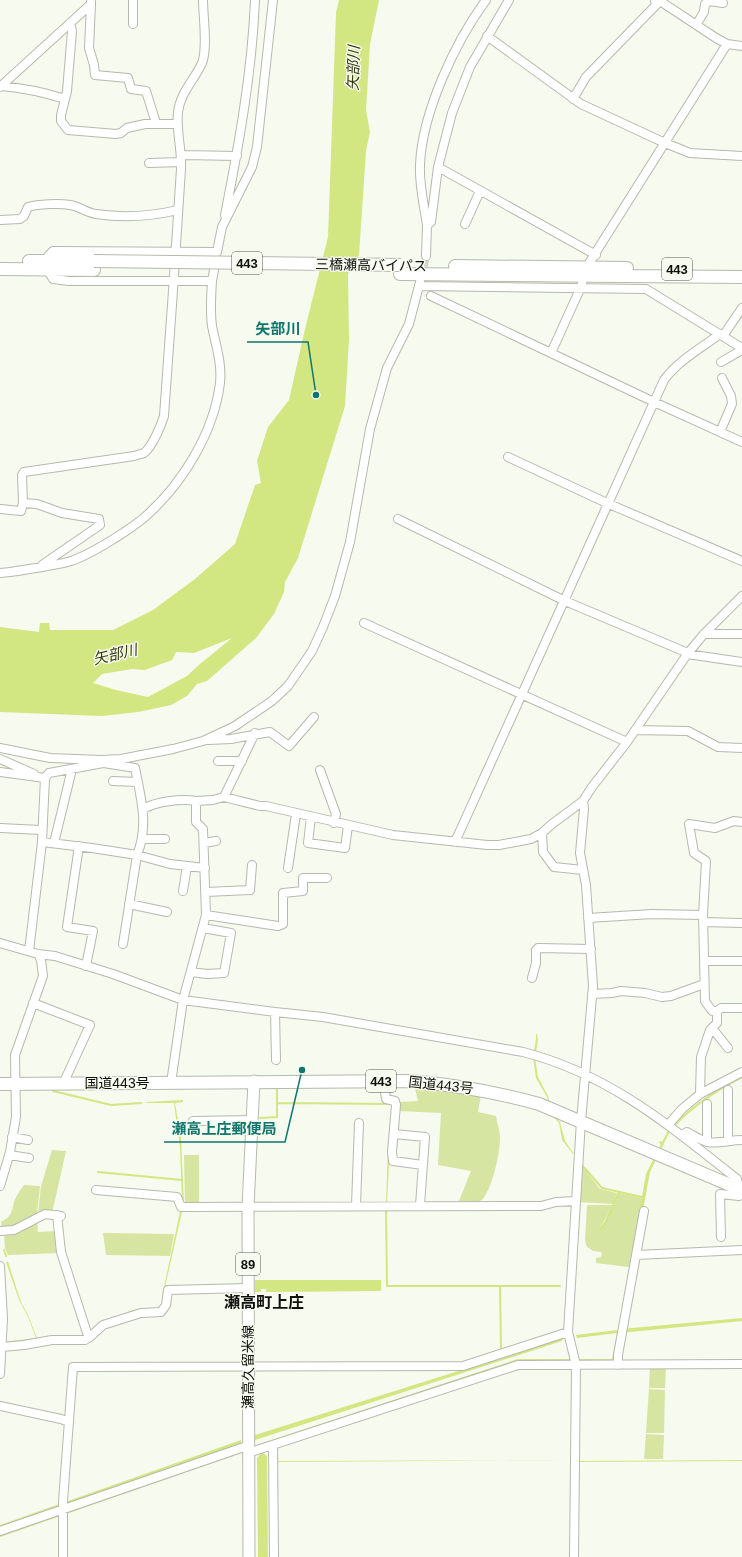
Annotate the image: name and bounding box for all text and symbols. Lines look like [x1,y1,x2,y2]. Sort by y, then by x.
water label: 矢部川 [344,43,362,91]
road number: 443 [232,252,262,274]
street label: 三橋瀬高バイパス [315,256,427,274]
road number: 443 [662,258,692,280]
callout: 矢部川 [247,315,308,342]
text: 矢部川 [255,320,301,337]
water label: 矢部川 [91,640,141,667]
road number: 443 [366,1070,396,1092]
street label: 国道443号 [408,1074,474,1096]
street label: 国道443号 [84,1075,150,1091]
callout: 瀬高上庄郵便局 [164,1115,285,1142]
text: 瀬高上庄郵便局 [171,1120,277,1137]
road number: 89 [236,1253,260,1275]
district label: 瀬高町上庄 [224,1294,304,1311]
street label: 瀬高久留米線 [240,1325,256,1409]

